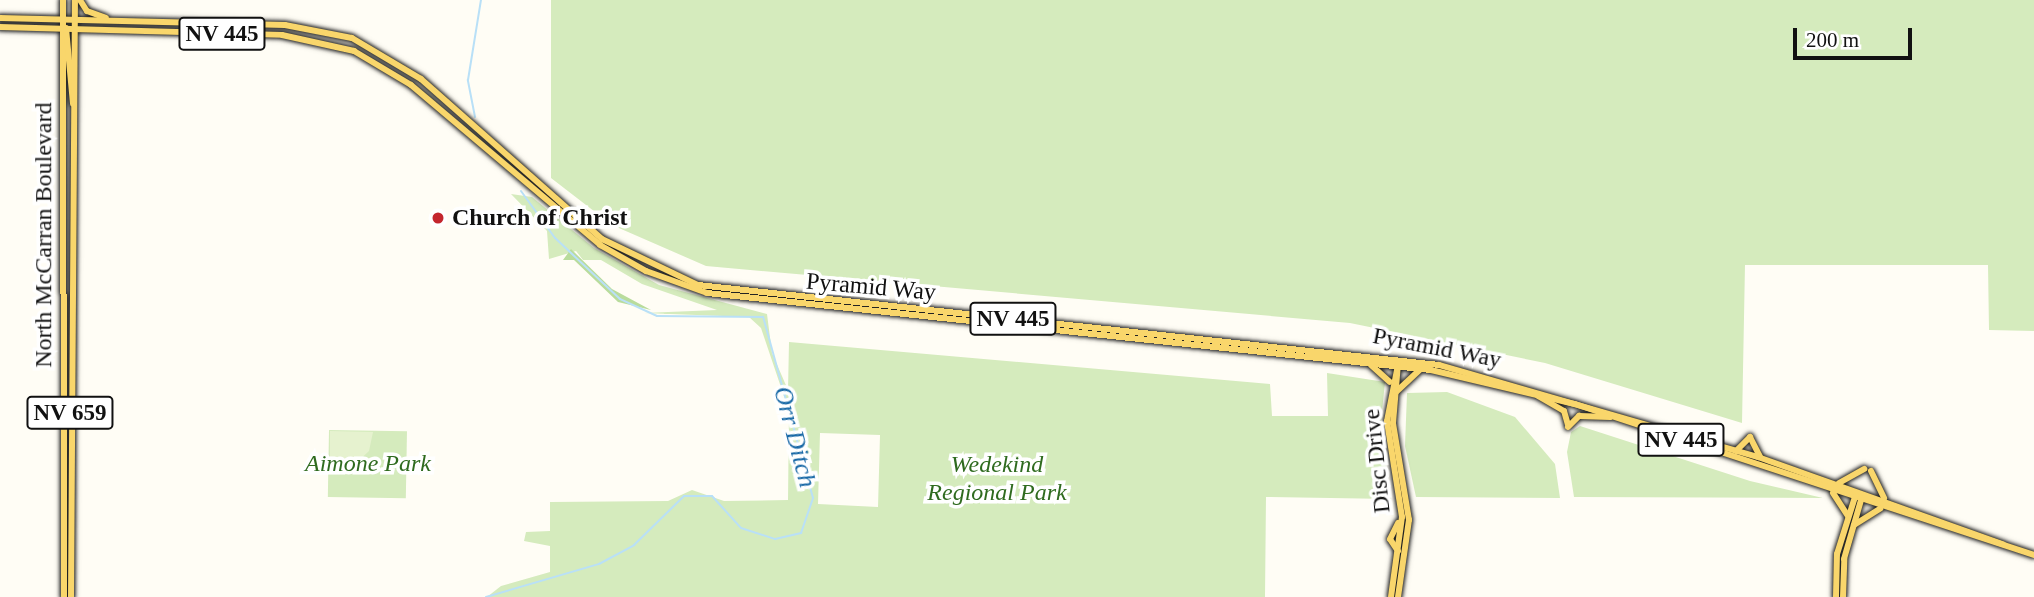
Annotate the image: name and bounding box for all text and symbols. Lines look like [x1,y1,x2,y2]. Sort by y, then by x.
road number: NV 445 [178,14,266,54]
scale bar [1796,14,1915,58]
text: 200 m [1806,28,1859,52]
street label: North McCarran Boulevard [30,102,58,368]
place label: Church of Christ [452,204,628,232]
marker: Church of Christ [430,210,446,226]
street label: Pyramid Way [805,267,937,307]
road number: NV 445 [969,300,1057,338]
street label: Pyramid Way [1370,321,1504,375]
water label: Orr Ditch [767,383,823,491]
road number: NV 659 [26,394,114,432]
street label: Disc Drive [1357,407,1397,515]
road number: NV 445 [1637,420,1725,460]
park label: Aimone Park [305,450,431,478]
park label: Wedekind Regional Park [927,451,1067,507]

